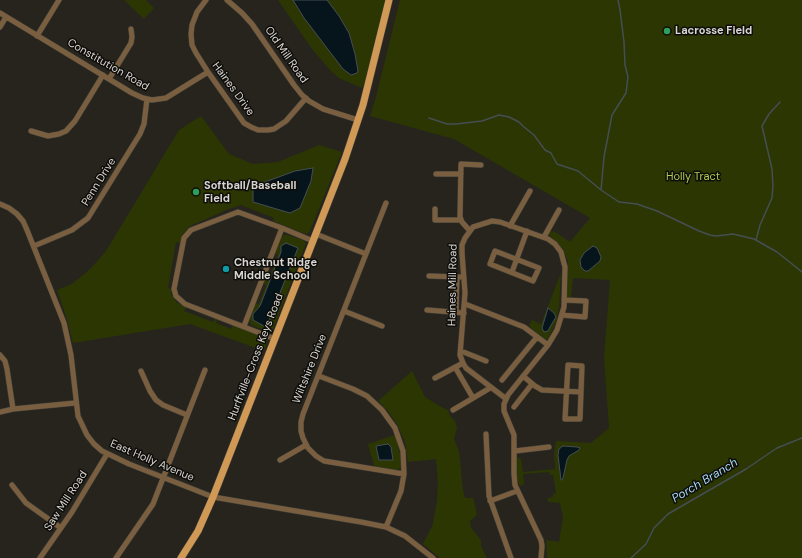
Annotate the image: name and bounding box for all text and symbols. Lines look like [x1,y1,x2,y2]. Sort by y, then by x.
street label: Old Mill Road [262,24,310,86]
place label: Lacrosse Field [675,24,752,38]
marker: Lacrosse Field [662,26,672,36]
street label: Constitution Road [65,36,151,94]
street label: Haines Drive [209,60,257,118]
street label: Penn Drive [79,156,119,208]
park label: Holly Tract [666,170,720,184]
place label: Softball/Baseball Field [204,179,296,205]
marker: Softball/Baseball Field [191,187,201,197]
street label: Haines Mill Road [446,244,460,326]
place label: Chestnut Ridge Middle School [234,256,317,282]
marker: Chestnut Ridge Middle School [221,264,231,274]
street label: Hurffville-Cross Keys Road [226,292,286,422]
street label: Wiltshire Drive [290,332,330,406]
street label: East Holly Avenue [108,437,196,485]
water label: Porch Branch [669,456,741,506]
street label: Saw Mill Road [42,469,90,533]

